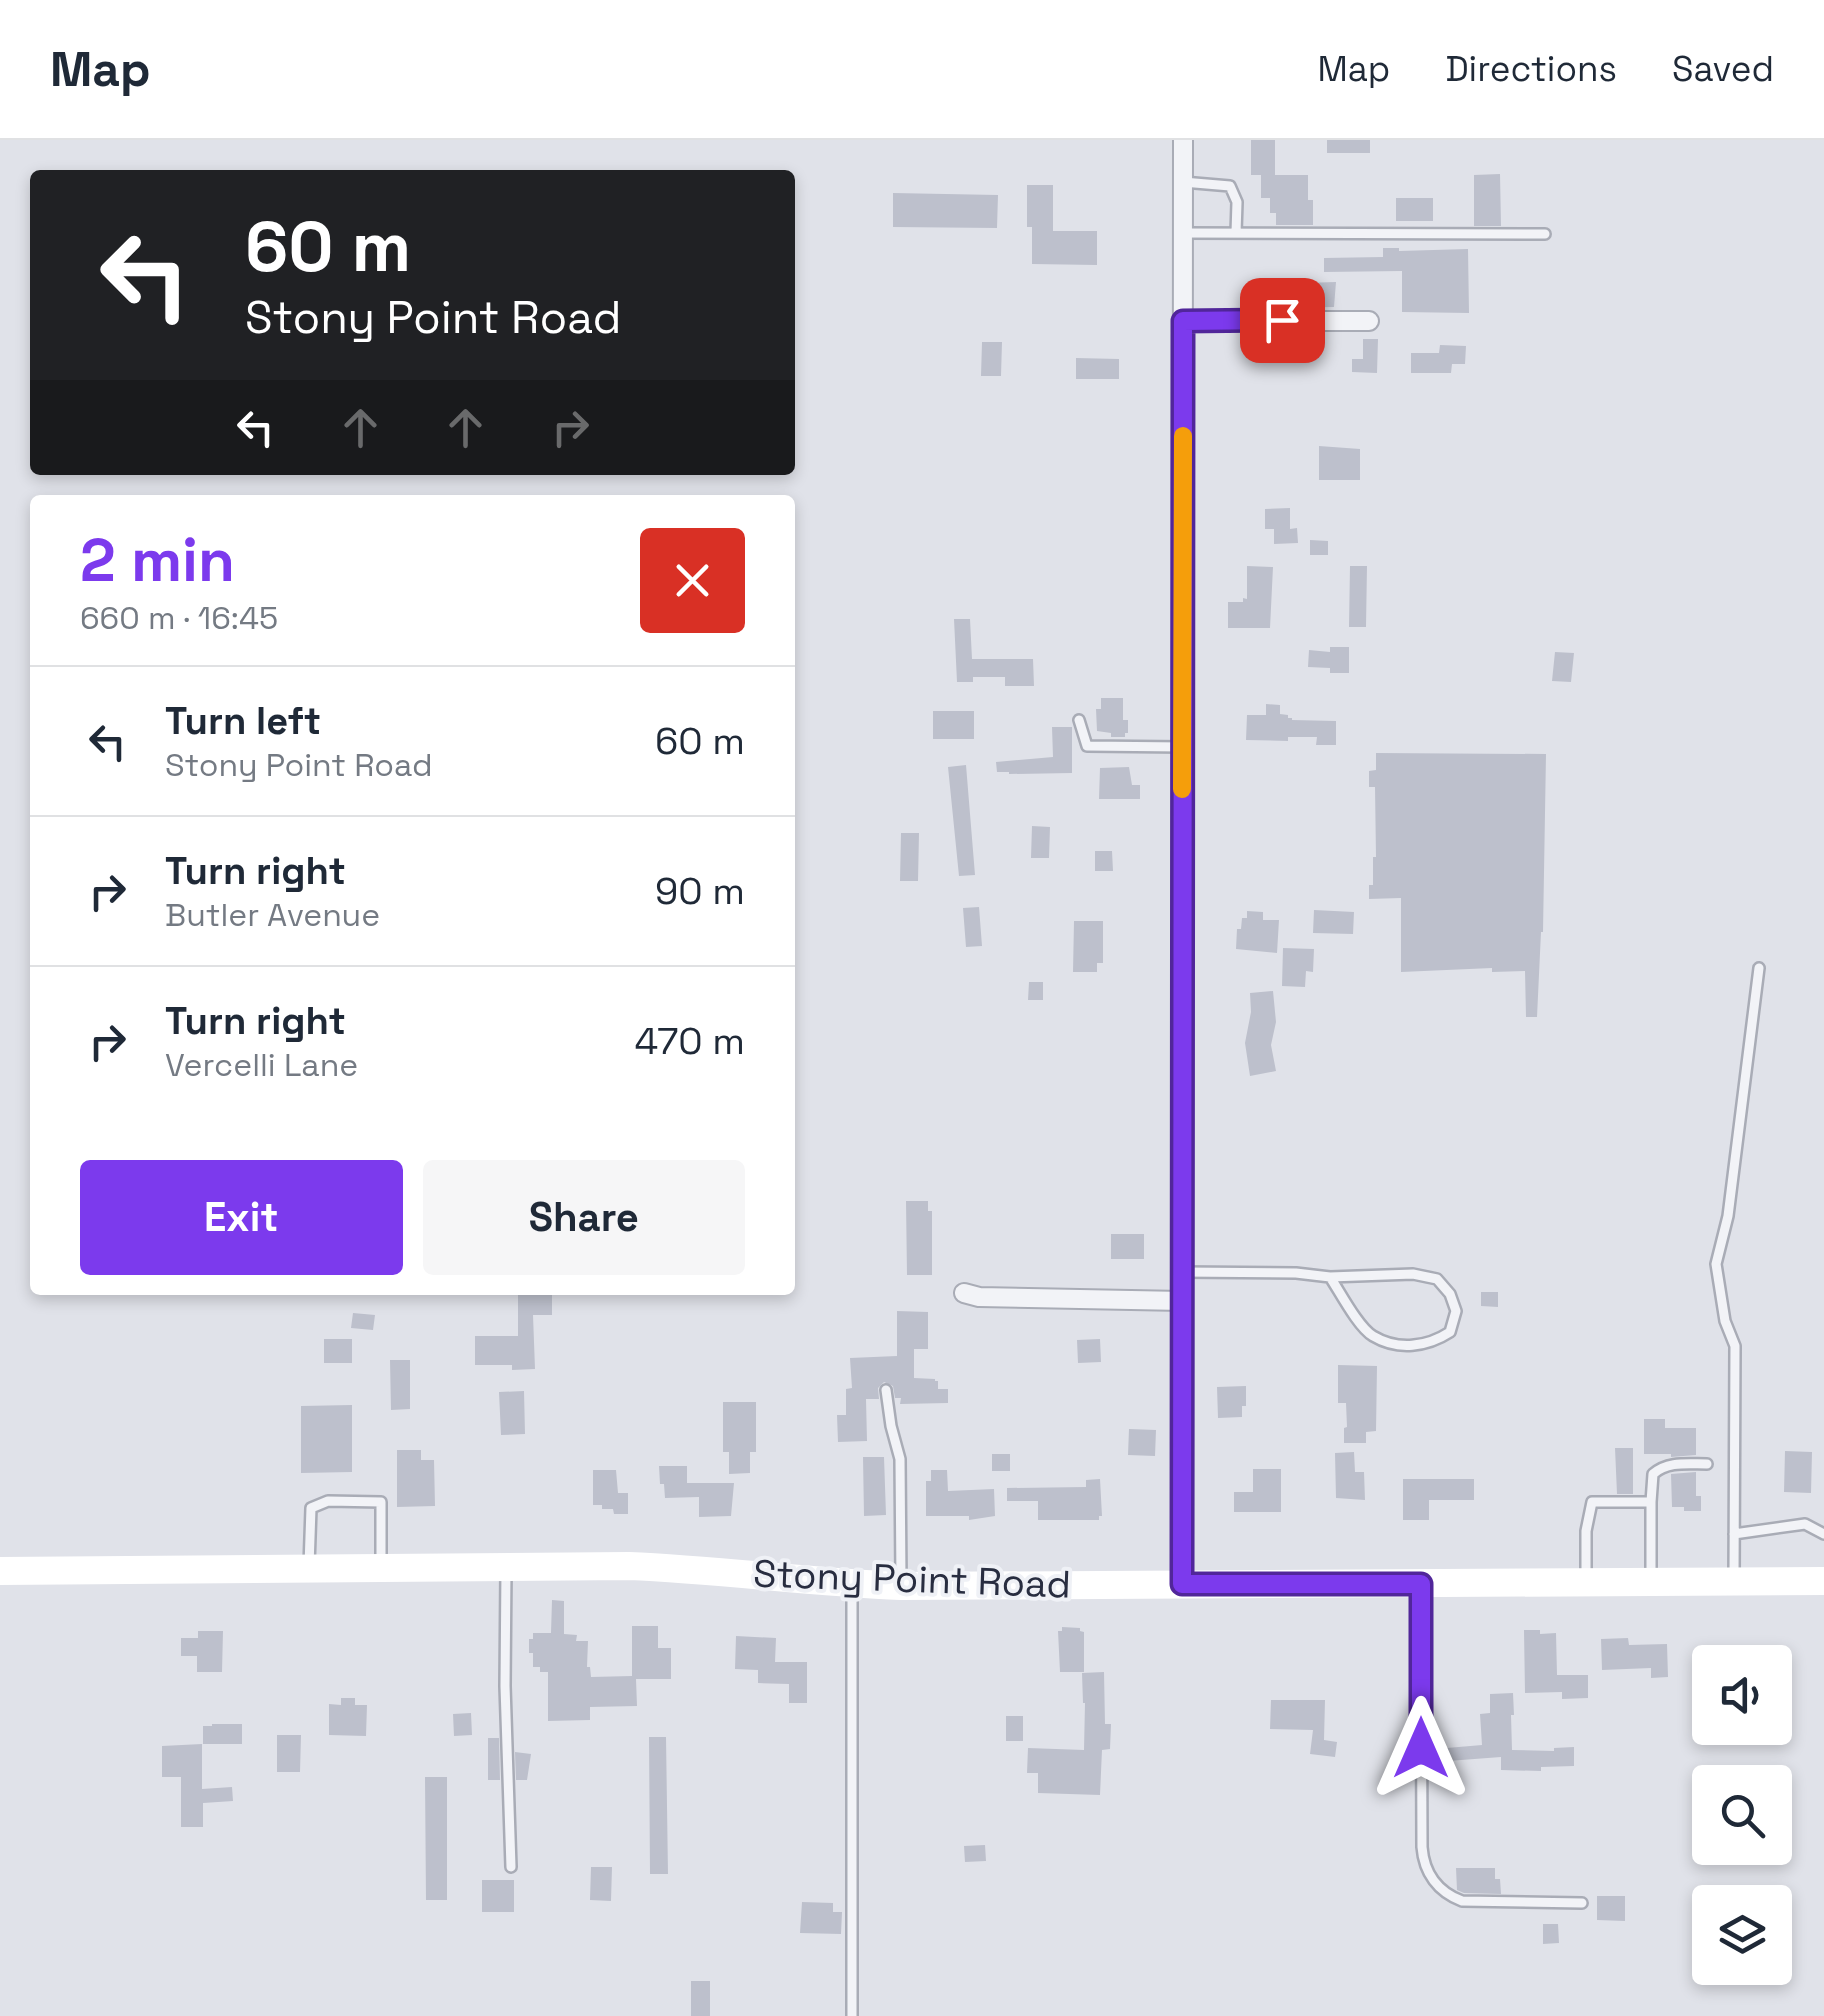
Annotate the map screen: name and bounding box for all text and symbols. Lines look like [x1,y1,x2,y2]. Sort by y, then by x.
text: Map [50,39,151,100]
text: Map [1317,47,1390,91]
text: Directions [1445,47,1617,91]
text: Saved [1672,47,1774,91]
text: 60 m [245,202,411,291]
icon: left [80,210,210,340]
pin [1240,278,1325,363]
text: Stony Point Road [245,289,621,346]
icon: arrive [1255,293,1310,348]
icon: left [228,400,283,455]
icon: ahead [333,400,388,455]
icon: ahead [438,400,493,455]
icon: right [543,400,598,455]
text: 2 min [80,522,235,599]
button: close [640,528,745,633]
text: 660 m · 16:45 [80,598,278,638]
text: Turn left [165,697,321,745]
icon: left [80,714,135,769]
text: 60 m [655,717,745,765]
text: Stony Point Road [165,745,433,785]
text: Turn right [165,847,346,895]
icon: right [80,864,135,919]
text: 90 m [655,867,745,915]
text: Butler Avenue [165,895,380,935]
text: Turn right [165,997,346,1045]
icon: right [80,1014,135,1069]
text: 470 m [635,1017,745,1065]
text: Vercelli Lane [165,1045,358,1085]
button: Exit [80,1160,403,1275]
button: Share [423,1160,745,1275]
street label: Stony Point Road [752,1549,1072,1609]
map controls [1692,1645,1792,1985]
button: sound [1692,1645,1792,1745]
position arrow [1369,1696,1473,1800]
button: search [1692,1765,1792,1865]
button: layers [1692,1885,1792,1985]

